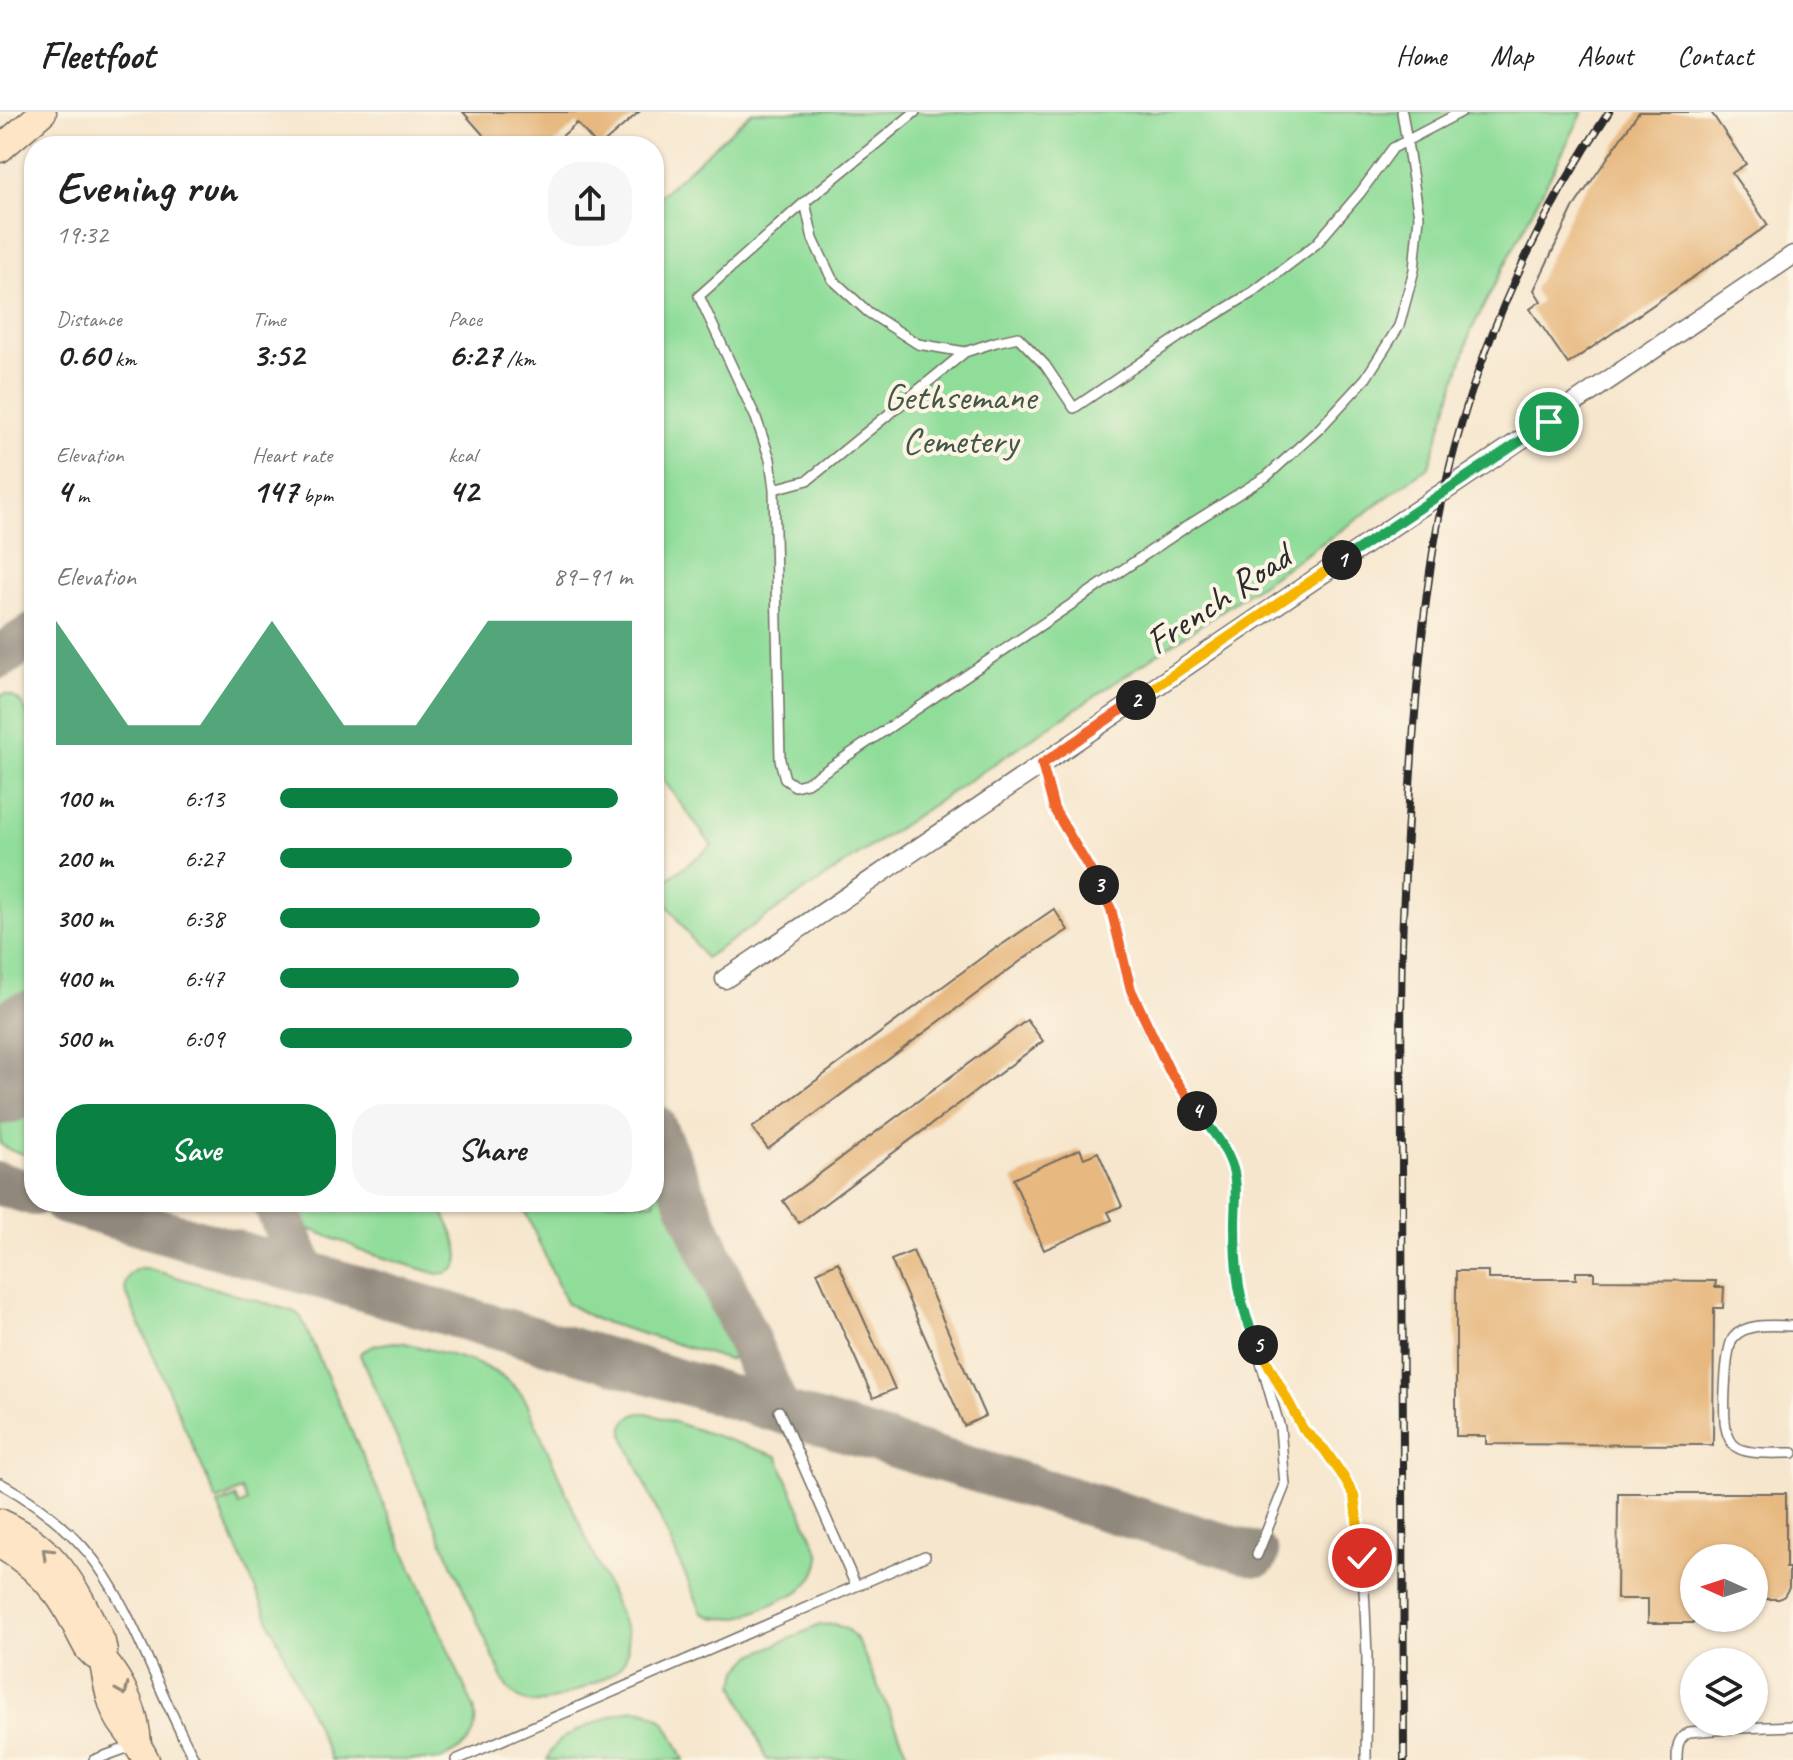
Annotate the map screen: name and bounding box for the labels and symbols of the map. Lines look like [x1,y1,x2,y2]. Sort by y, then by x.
park label: Gethsemane Cemetery [884,373,1039,464]
pin [1515,388,1583,456]
street label: French Road [1136,530,1305,665]
pin: 1 [1322,540,1362,580]
pin: 2 [1116,680,1156,720]
pin: 3 [1079,865,1119,905]
pin: 4 [1177,1091,1217,1131]
pin: 5 [1238,1325,1278,1365]
pin [1328,1524,1396,1592]
north arrow [1680,1544,1768,1632]
one-way arrow [42,1548,56,1562]
one-way arrow [114,1682,130,1696]

